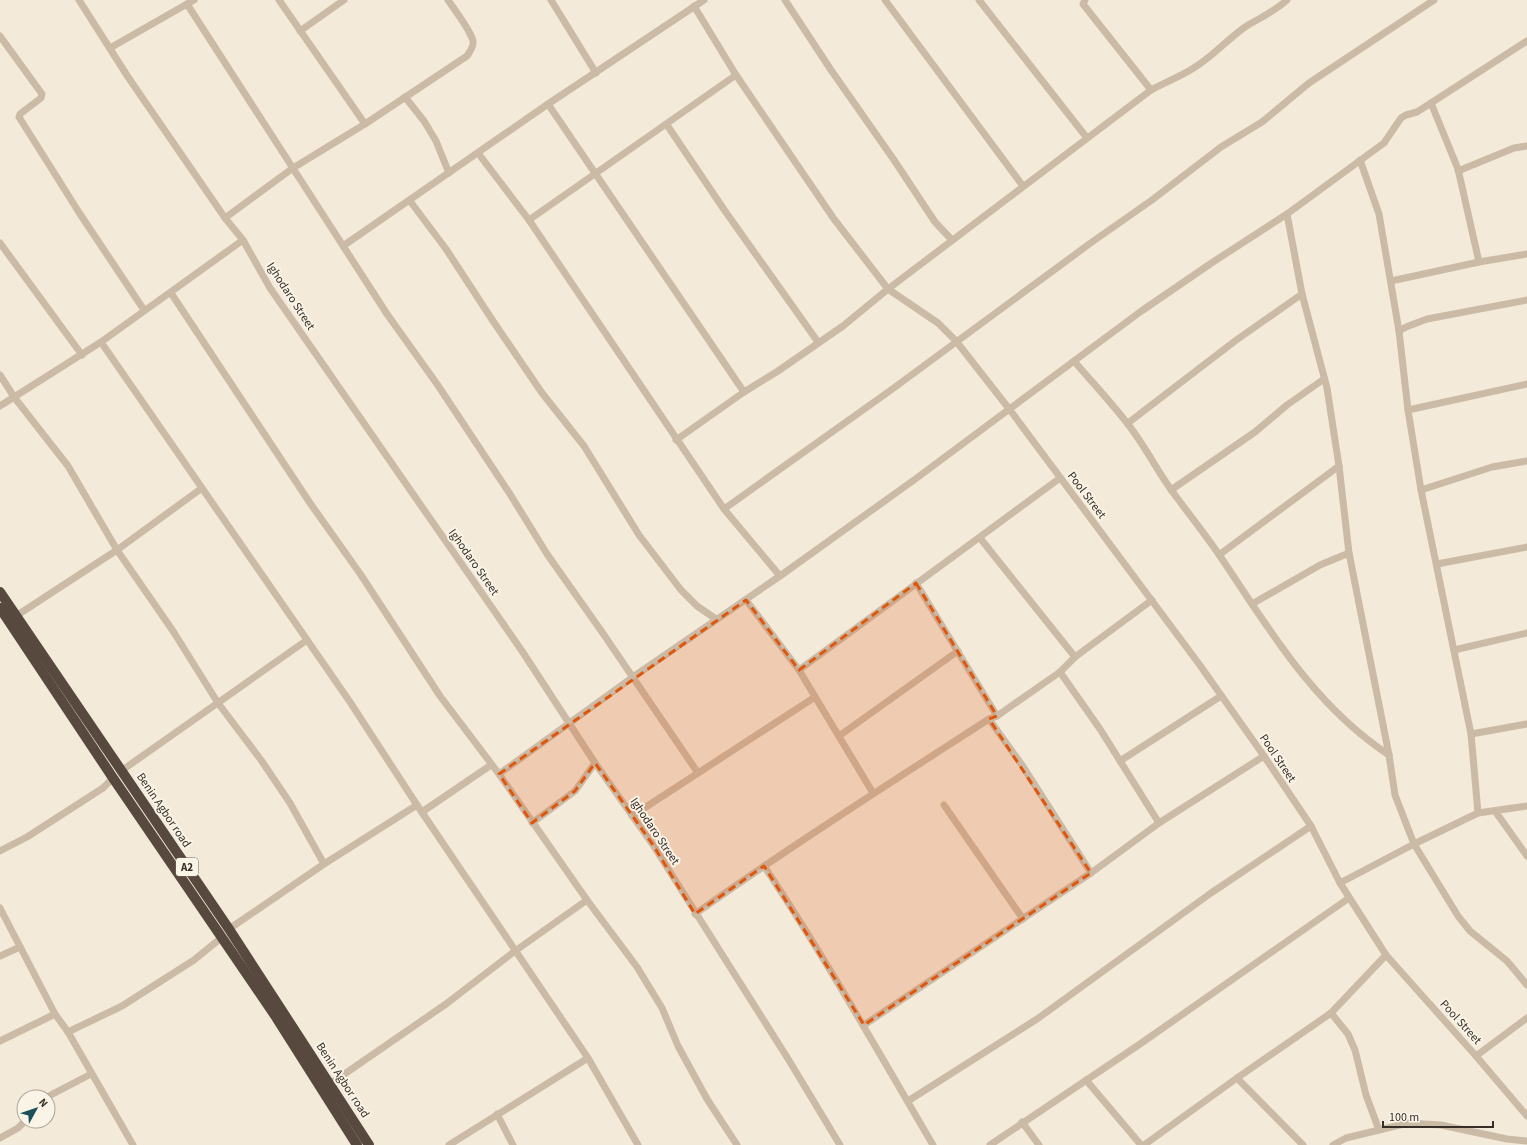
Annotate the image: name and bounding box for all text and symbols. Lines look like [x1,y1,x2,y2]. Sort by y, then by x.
street label: Ighodaro Street [262,259,319,334]
street label: Pool Street [1063,468,1110,522]
street label: Ighodaro Street [444,525,503,599]
street label: Pool Street [1255,731,1300,786]
street label: Benin Agbor road [132,770,195,851]
street label: Ighodaro Street [626,794,683,868]
road number: A2 [176,858,198,876]
street label: Pool Street [1436,996,1485,1048]
street label: Benin Agbor road [312,1039,373,1121]
north arrow [16,1089,56,1129]
text: N [35,1095,51,1111]
scale bar [1383,1103,1493,1129]
text: 100 m [1389,1109,1419,1126]

